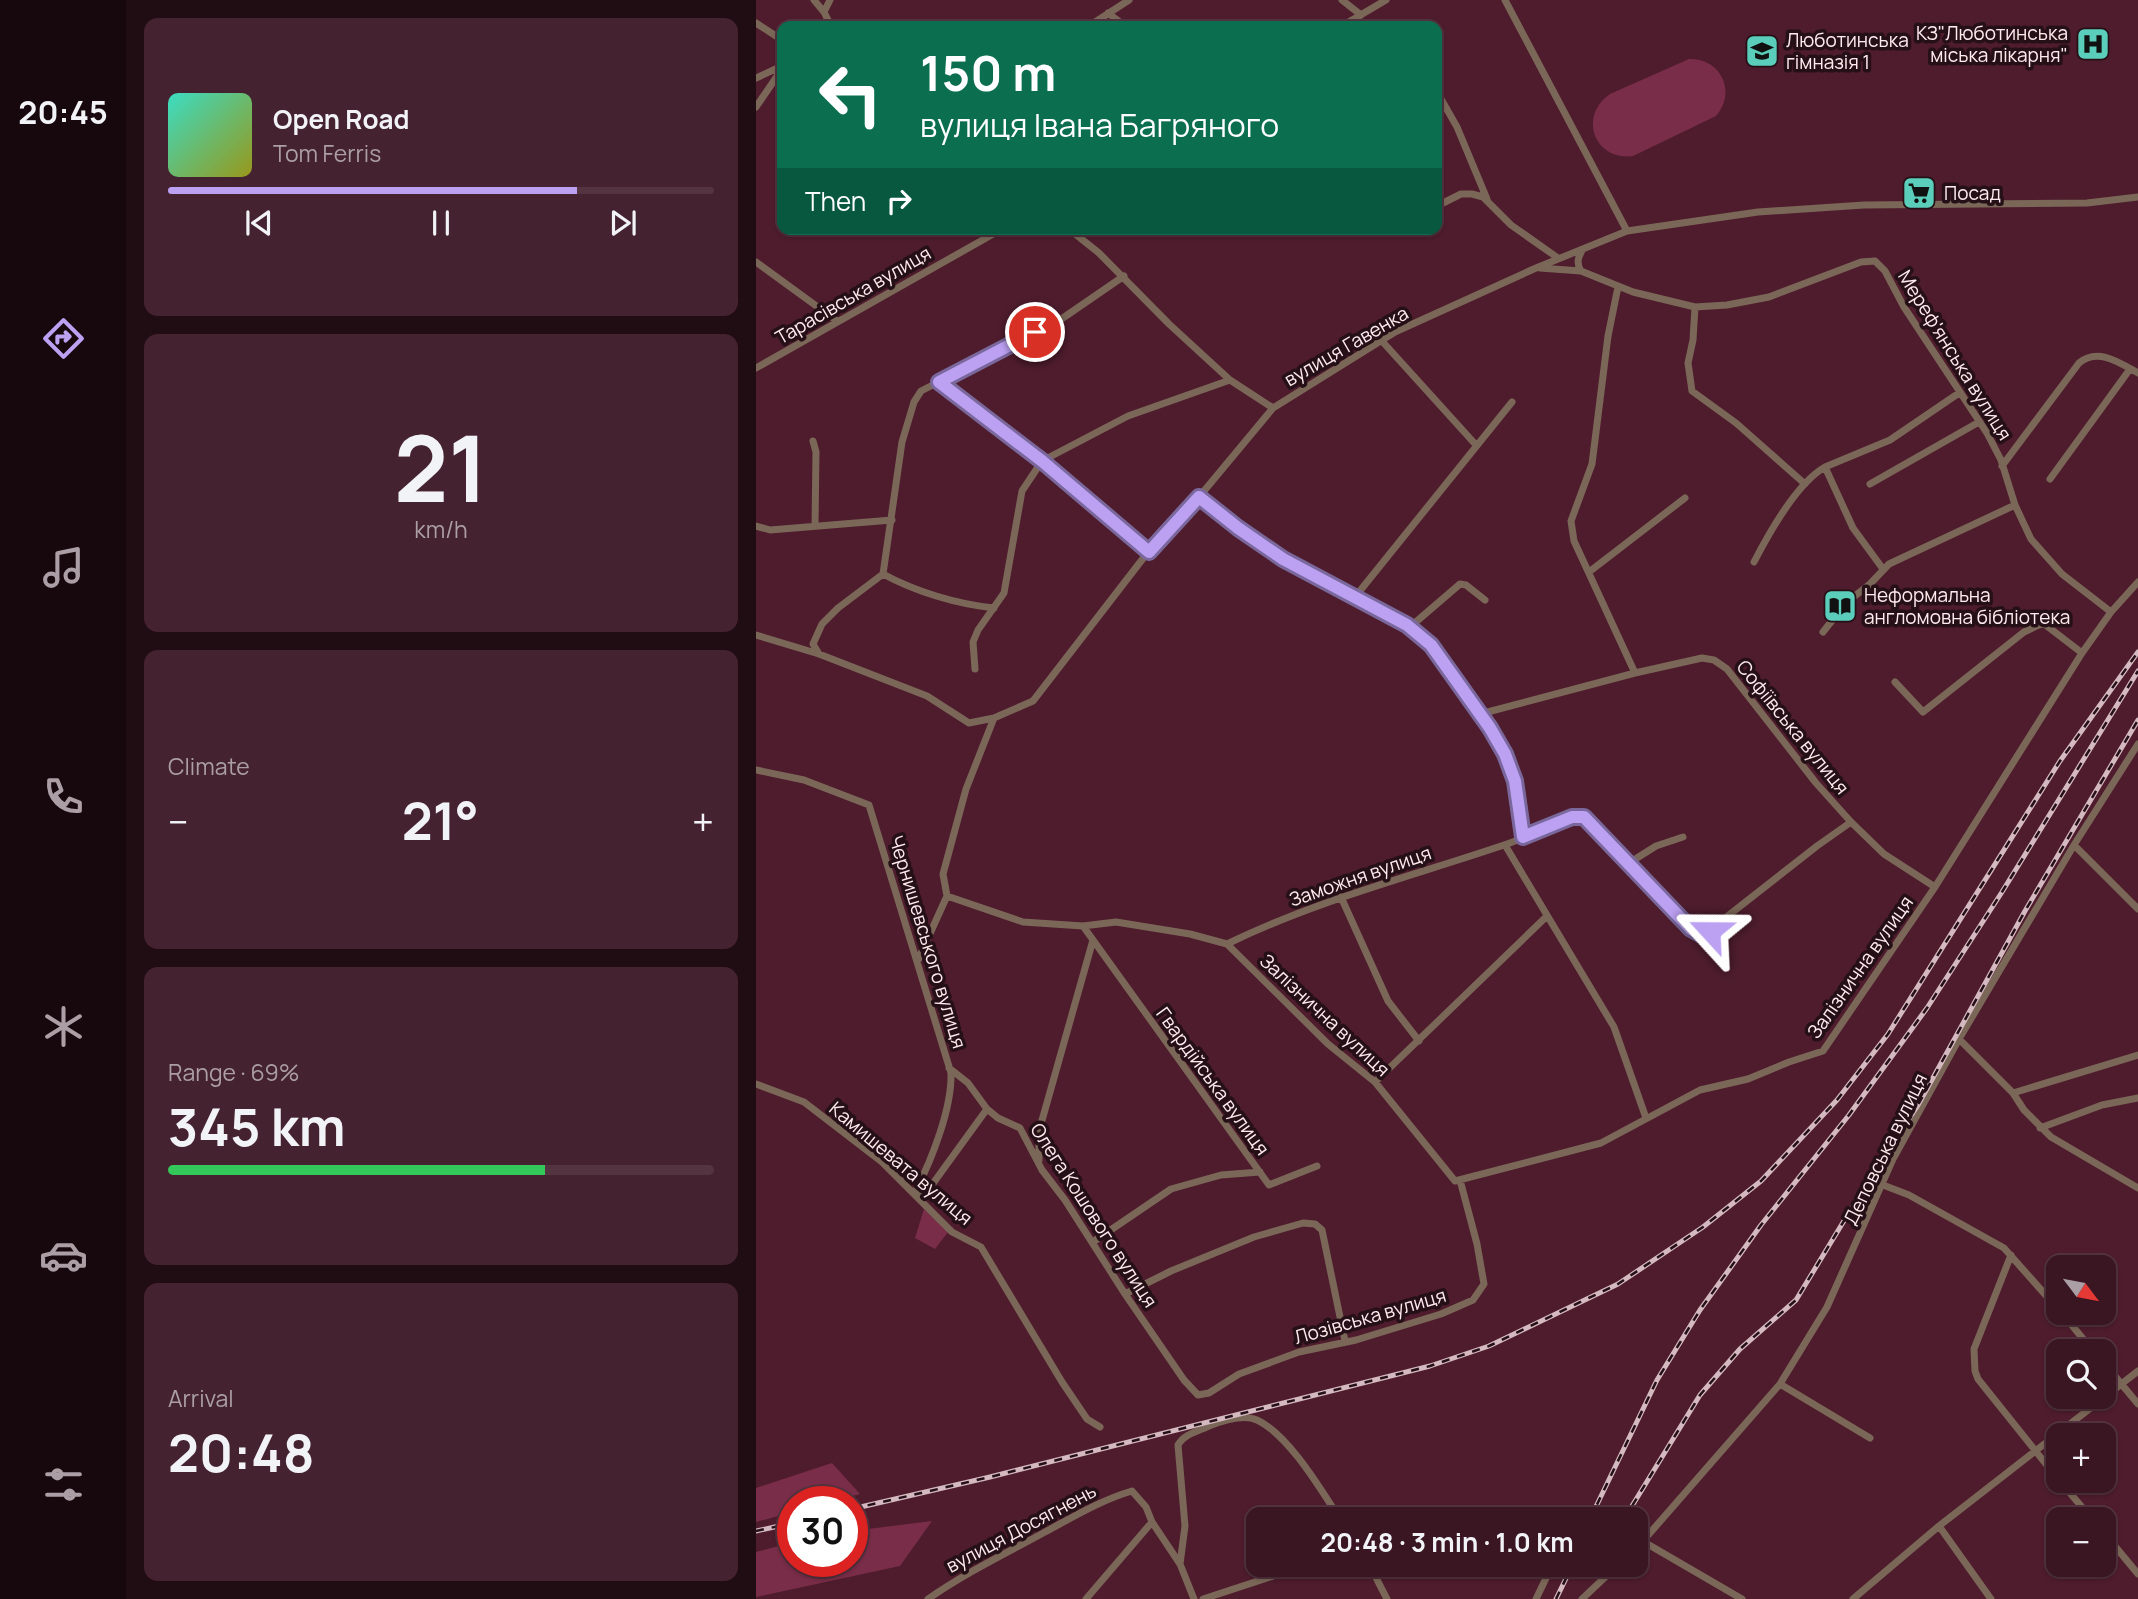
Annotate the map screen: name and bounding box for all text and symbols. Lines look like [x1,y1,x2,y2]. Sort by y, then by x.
place label: КЗ"Люботинська мiська лiкарня" [1916,20,2068,68]
hospital icon: КЗ"Люботинська мiська лiкарня" [2074,25,2112,63]
place label: Люботинська гiмназiя 1 [1786,27,1909,75]
school or university icon: Люботинська гiмназiя 1 [1743,32,1781,70]
text: 150 m [920,39,1056,106]
icon: left [805,49,896,140]
text: 20:45 [18,90,108,134]
text: Open Road [273,101,409,137]
text: вулиця Івана Багряного [920,103,1279,147]
text: Tom Ferris [273,137,381,169]
supermarket icon: Посад [1900,174,1938,212]
place label: Посад [1944,180,2001,206]
icon: right [880,182,918,220]
text: Then [805,183,866,219]
icon: previous [240,204,278,242]
icon: pause [422,204,460,242]
icon: next [604,204,642,242]
street label: Тарасівська вулиця [771,240,935,350]
street label: Мереф'янська вулиця [1892,265,2018,445]
street label: вулиця Гавенка [1279,300,1413,392]
pin [1005,302,1065,362]
icon: arrive [1016,313,1054,351]
icon: directions [39,314,88,363]
text: 21 [394,405,488,529]
text: km/h [414,513,468,545]
icon: music [39,543,88,592]
place label: Неформальна англомовна бібліотека [1864,582,2070,630]
library icon: Неформальна англомовна бібліотека [1821,587,1859,625]
street label: Софіївська вулиця [1731,654,1855,800]
text: Climate [168,750,250,782]
icon: phone [39,772,88,821]
text: 21° [402,785,479,856]
text: − [168,795,189,847]
text: + [692,795,714,847]
street label: Чернишевського вулиця [883,833,973,1051]
street label: Заможня вулиця [1285,840,1435,912]
street label: Залізнична вулиця [1801,890,1919,1044]
position arrow [1673,894,1747,968]
street label: Залізнична вулиця [1254,948,1396,1082]
icon: climate [39,1002,88,1051]
street label: Гвардійська вулиця [1150,1002,1276,1160]
text: Range · 69% [168,1056,299,1088]
street label: Деповська вулиця [1837,1069,1933,1229]
text: 345 km [168,1091,345,1162]
street label: Камишевата вулиця [824,1095,978,1231]
street label: Олега Кошового вулиця [1025,1118,1163,1312]
icon: car [39,1231,88,1280]
north arrow [2046,1255,2116,1325]
map controls [2046,1255,2116,1577]
street label: Лозівська вулиця [1291,1282,1449,1350]
button: search [2046,1339,2116,1409]
text: Arrival [168,1382,234,1414]
text: 20:48 [168,1417,314,1488]
button: + [2046,1423,2116,1493]
icon: filters [39,1460,88,1509]
street label: вулиця Досягнень [941,1477,1101,1579]
speed limit sign: 30 [777,1486,868,1577]
button: − [2046,1507,2116,1577]
text: 20:48 · 3 min · 1.0 km [1320,1524,1574,1560]

